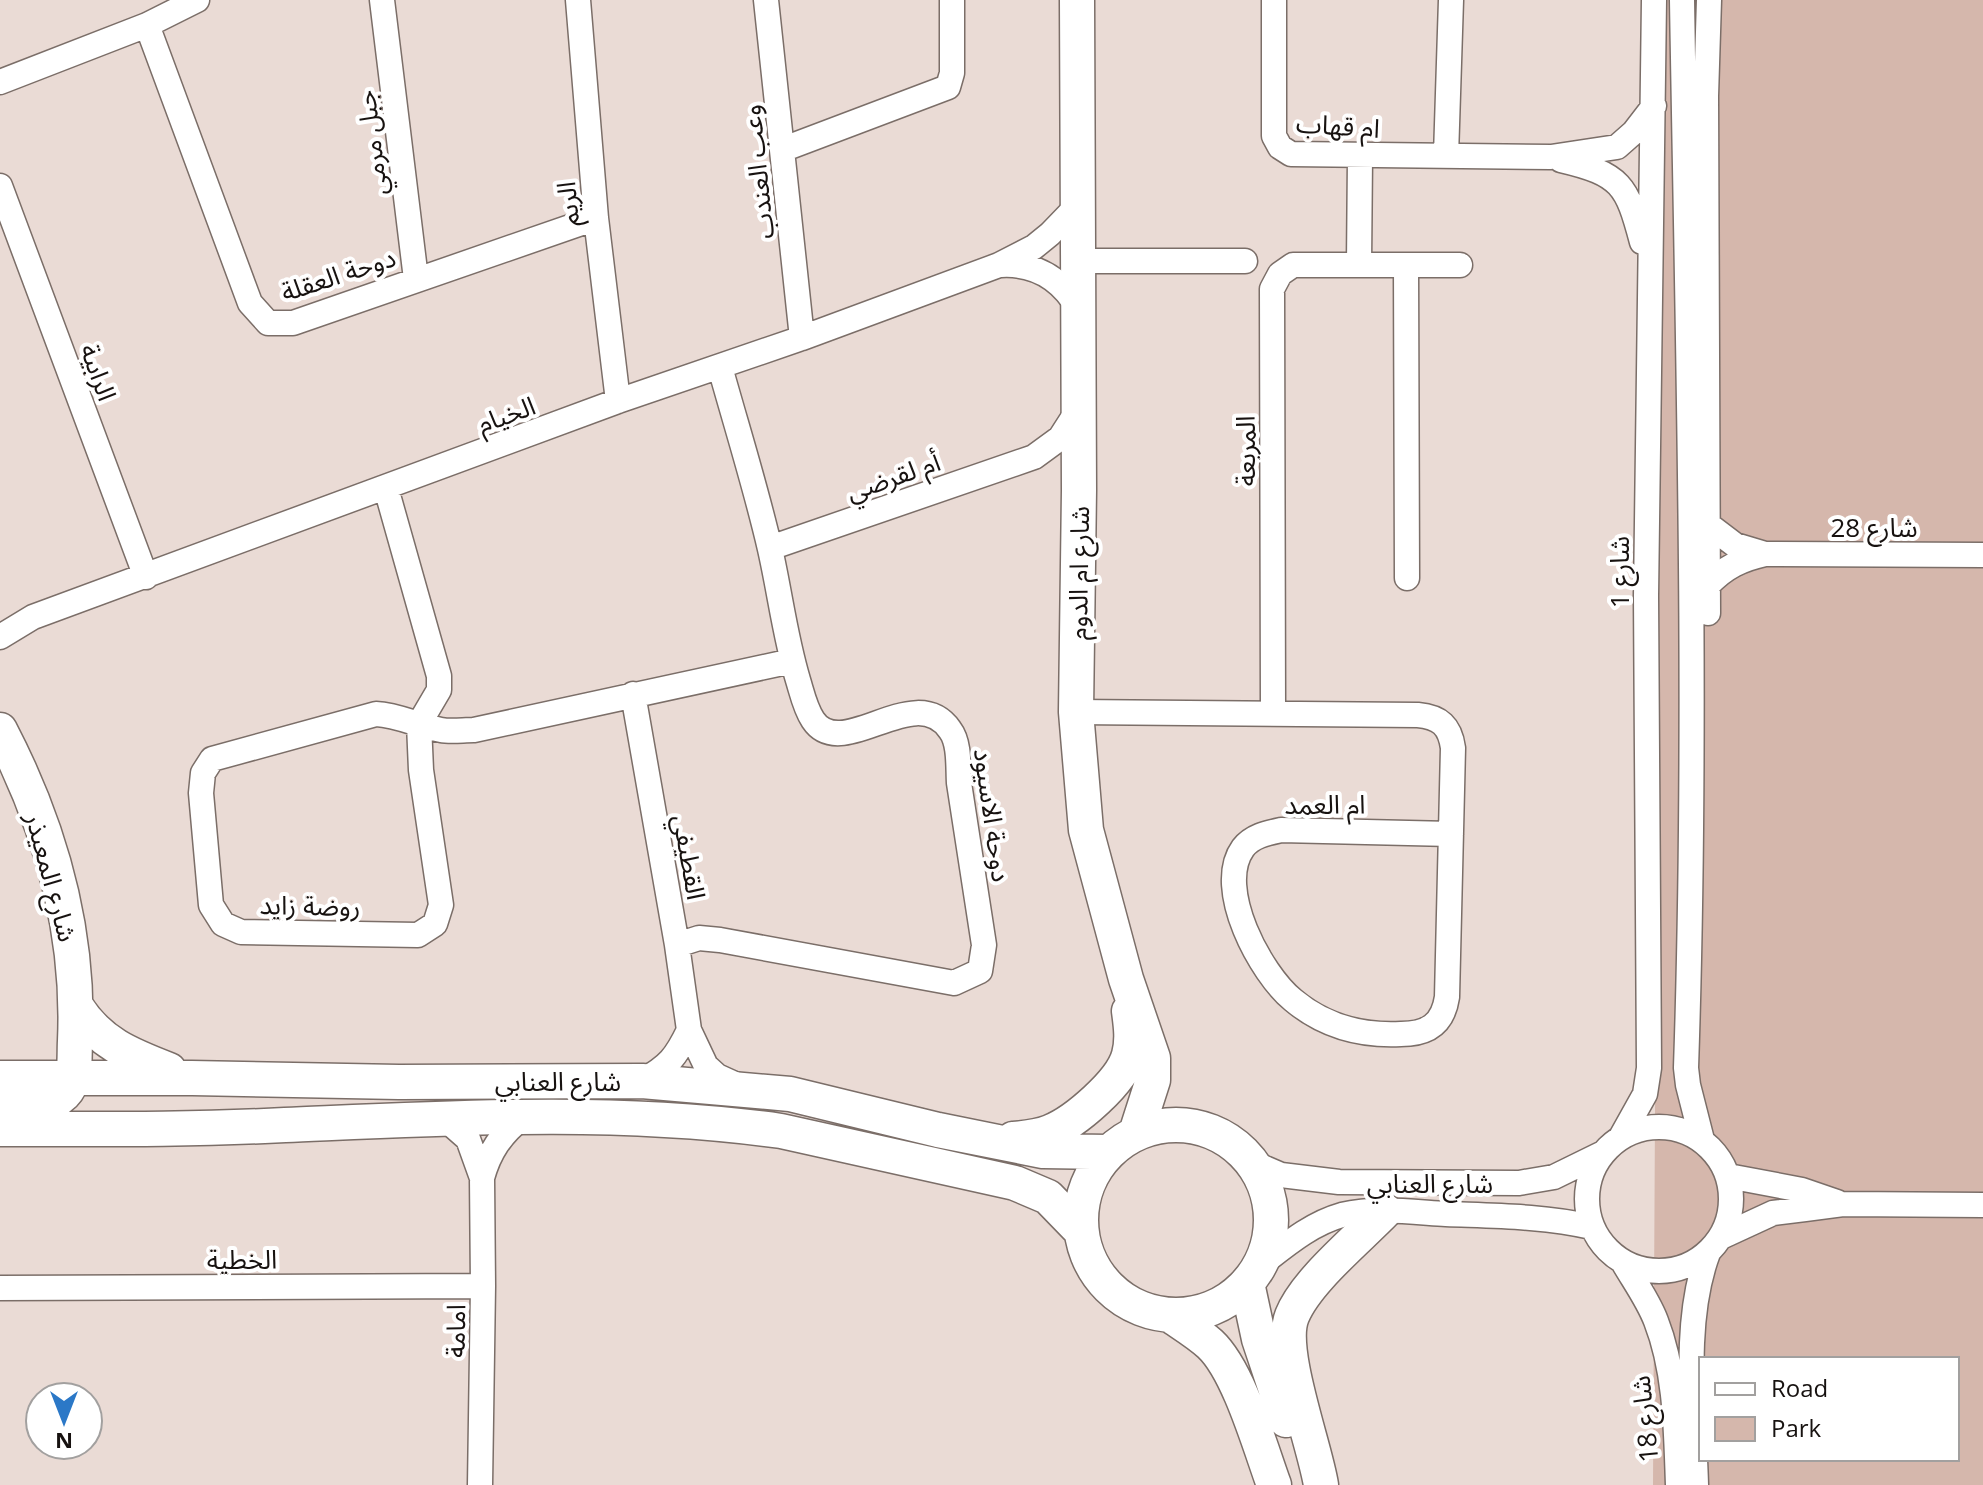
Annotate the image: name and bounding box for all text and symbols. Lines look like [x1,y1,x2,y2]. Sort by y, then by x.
street label: جبل مرمي [347,88,398,198]
street label: وعب العندب [732,103,782,241]
street label: ام قهاب [1295,104,1381,149]
street label: الريم [547,180,590,228]
street label: دوحة العقلة [276,239,400,309]
street label: الرابية [72,339,126,405]
street label: الخيام [472,387,541,444]
street label: المربعة [1227,416,1263,486]
street label: أم لقرضي [841,443,946,512]
street label: شارع ام الدوم [1059,506,1100,640]
street label: شارع 28 [1830,509,1918,547]
street label: شارع 1 [1601,536,1639,608]
street label: دوحة الاسيود [966,746,1020,884]
street label: ام العمد [1285,786,1365,825]
street label: شارع المعيذر [15,808,86,946]
street label: القطيفي [662,812,715,903]
street label: روضة زايد [259,886,361,924]
street label: شارع العنابي [495,1063,621,1102]
street label: شارع العنابي [1367,1165,1493,1204]
street label: الخطية [207,1241,277,1277]
street label: امامة [437,1304,473,1358]
legend [1699,1357,1959,1461]
text: Road [1771,1371,1828,1404]
street label: شارع 18 [1622,1374,1668,1464]
north arrow [24,1381,104,1461]
text: Park [1771,1411,1822,1444]
text: N [55,1427,73,1457]

